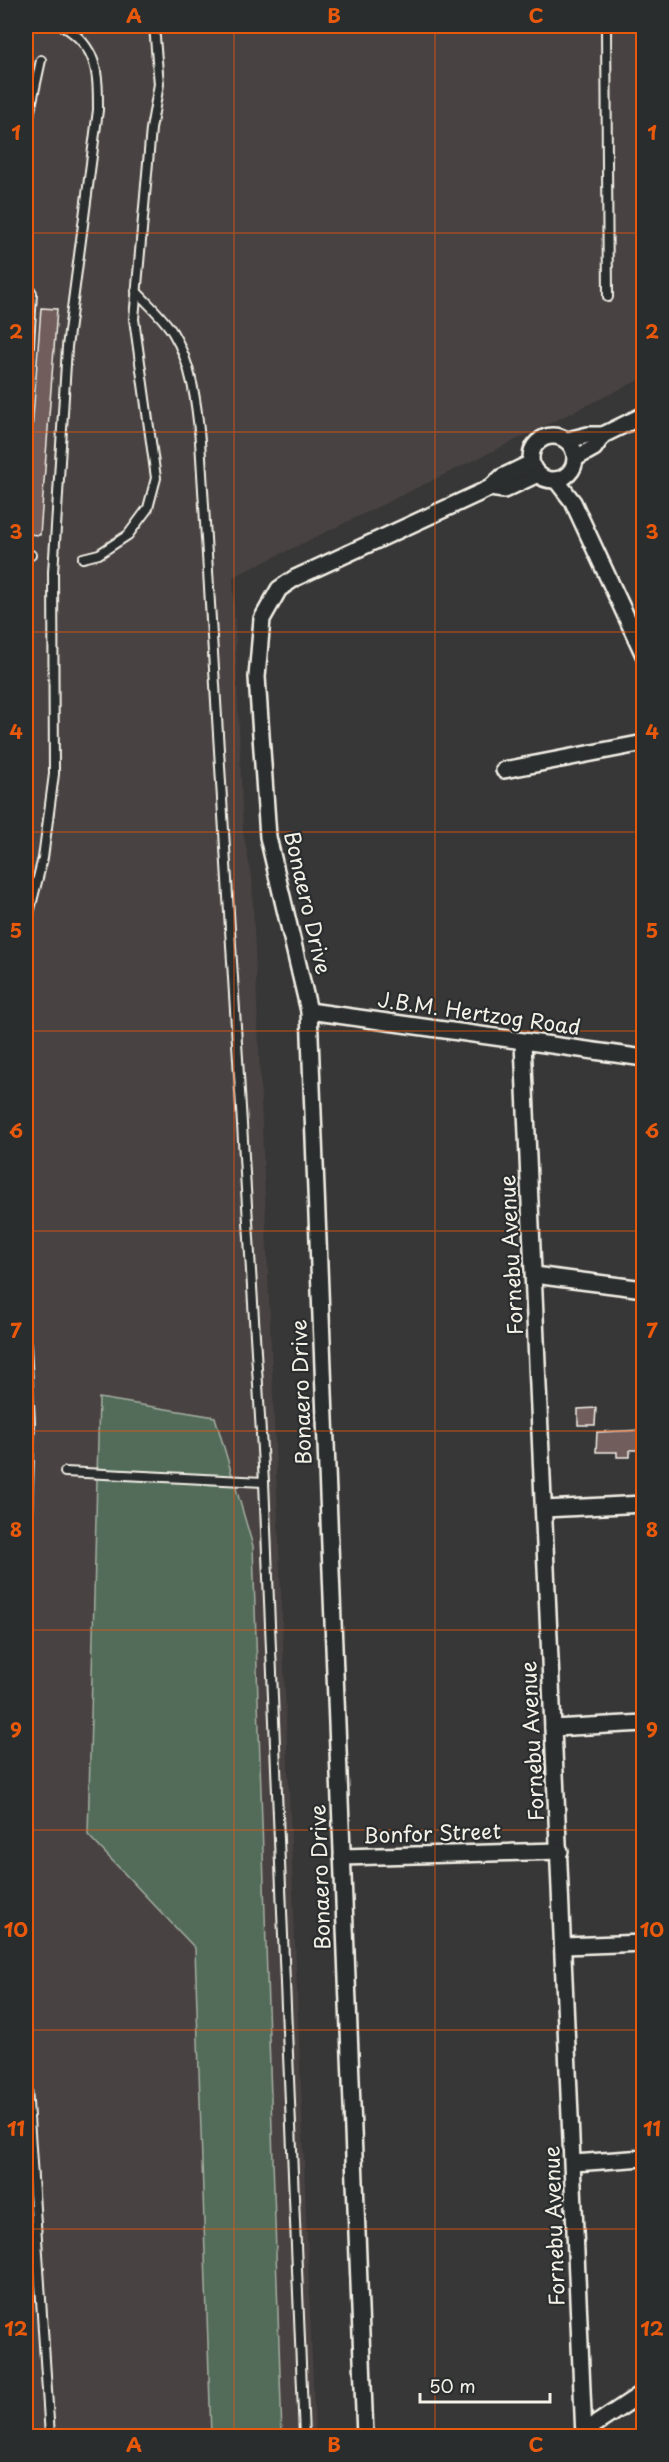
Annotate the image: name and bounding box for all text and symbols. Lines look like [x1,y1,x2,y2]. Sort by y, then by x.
text: A [126,0,142,30]
text: B [327,0,341,30]
text: C [528,0,544,30]
text: 1 [11,117,21,147]
text: 1 [647,117,657,147]
text: 2 [9,316,23,346]
text: 2 [645,316,659,346]
text: 3 [9,516,23,546]
text: 3 [645,516,659,546]
text: 4 [9,716,23,746]
text: 4 [645,716,659,746]
street label: Bonaero Drive [277,828,341,977]
text: 5 [10,915,22,945]
text: 5 [646,915,658,945]
street label: J.B.M. Hertzog Road [376,982,583,1042]
text: 6 [9,1115,23,1145]
text: 6 [645,1115,659,1145]
street label: Fornebu Avenue [490,1174,530,1336]
text: 7 [10,1315,22,1345]
text: 7 [646,1315,658,1345]
street label: Bonaero Drive [281,1319,319,1465]
text: 8 [10,1514,22,1544]
text: 8 [646,1514,658,1544]
street label: Fornebu Avenue [511,1660,551,1822]
text: 9 [10,1714,22,1744]
text: 9 [646,1714,658,1744]
street label: Bonaero Drive [300,1804,338,1950]
street label: Bonfor Street [362,1814,501,1850]
text: 10 [4,1914,28,1944]
text: 10 [640,1914,664,1944]
text: 11 [7,2113,25,2143]
text: 11 [643,2113,661,2143]
street label: Fornebu Avenue [534,2145,572,2307]
text: 12 [4,2313,28,2343]
text: 12 [640,2313,664,2343]
scale bar [420,2366,550,2404]
text: 50 m [429,2372,476,2399]
text: A [126,2429,142,2459]
text: B [327,2429,341,2459]
text: C [528,2429,544,2459]

